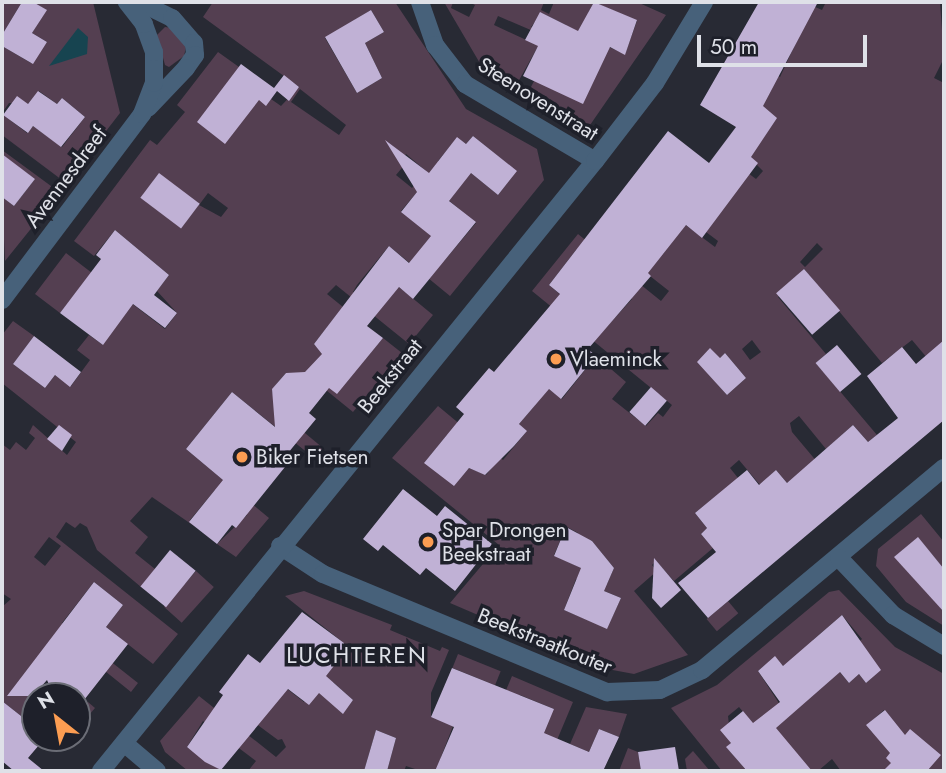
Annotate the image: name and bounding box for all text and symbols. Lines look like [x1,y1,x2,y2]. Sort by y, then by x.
scale bar [701,21,871,65]
text: 50 m [710,32,757,62]
street label: Steenovenstraat [473,52,603,146]
street label: Avennesdreef [20,121,112,233]
street label: Beekstraat [352,334,428,418]
place label: Vlaeminck [570,346,662,372]
marker: Vlaeminck [548,351,564,367]
place label: Biker Fietsen [256,444,369,470]
marker: Biker Fietsen [234,449,250,465]
place label: Spar Drongen Beekstraat [442,517,567,567]
marker: Spar Drongen Beekstraat [420,534,436,550]
street label: Beekstraatkouter [474,603,616,679]
district label: LUCHTEREN [287,641,427,669]
north arrow [21,682,91,752]
text: N [33,685,59,716]

